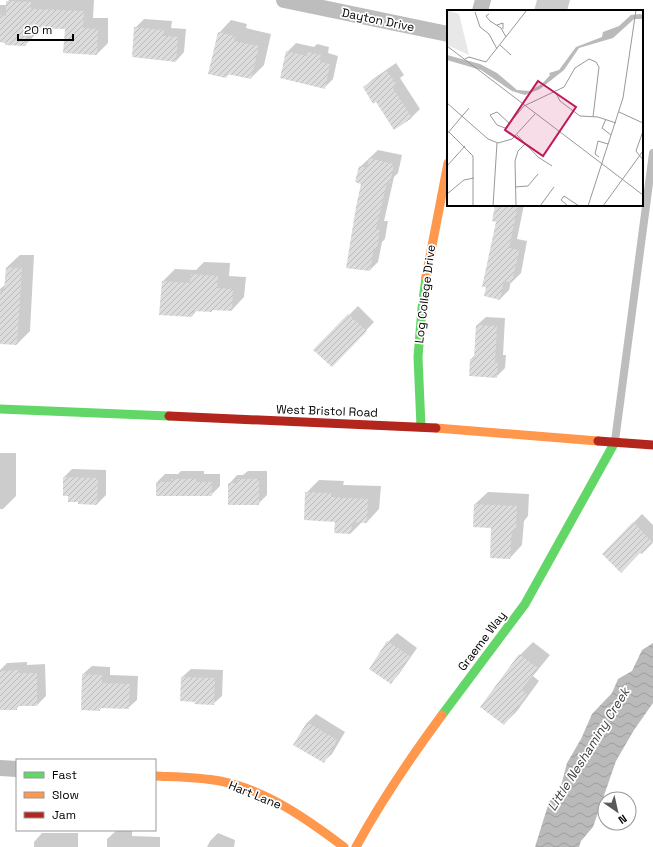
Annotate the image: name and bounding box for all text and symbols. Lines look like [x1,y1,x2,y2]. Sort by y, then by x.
street label: Dayton Drive [340,4,416,36]
inset map [447,10,643,206]
scale bar [18,16,73,42]
text: 20 m [24,22,52,38]
street label: Log College Drive [411,244,439,344]
street label: West Bristol Road [276,401,378,421]
street label: Graeme Way [454,608,510,674]
water label: Little Neshaminy Creek [544,683,634,814]
legend [16,759,156,831]
text: Fast [52,767,77,783]
street label: Hart Lane [226,777,284,813]
text: Slow [52,787,79,803]
north arrow [597,791,637,831]
text: Jam [52,807,76,823]
text: N [616,811,630,827]

